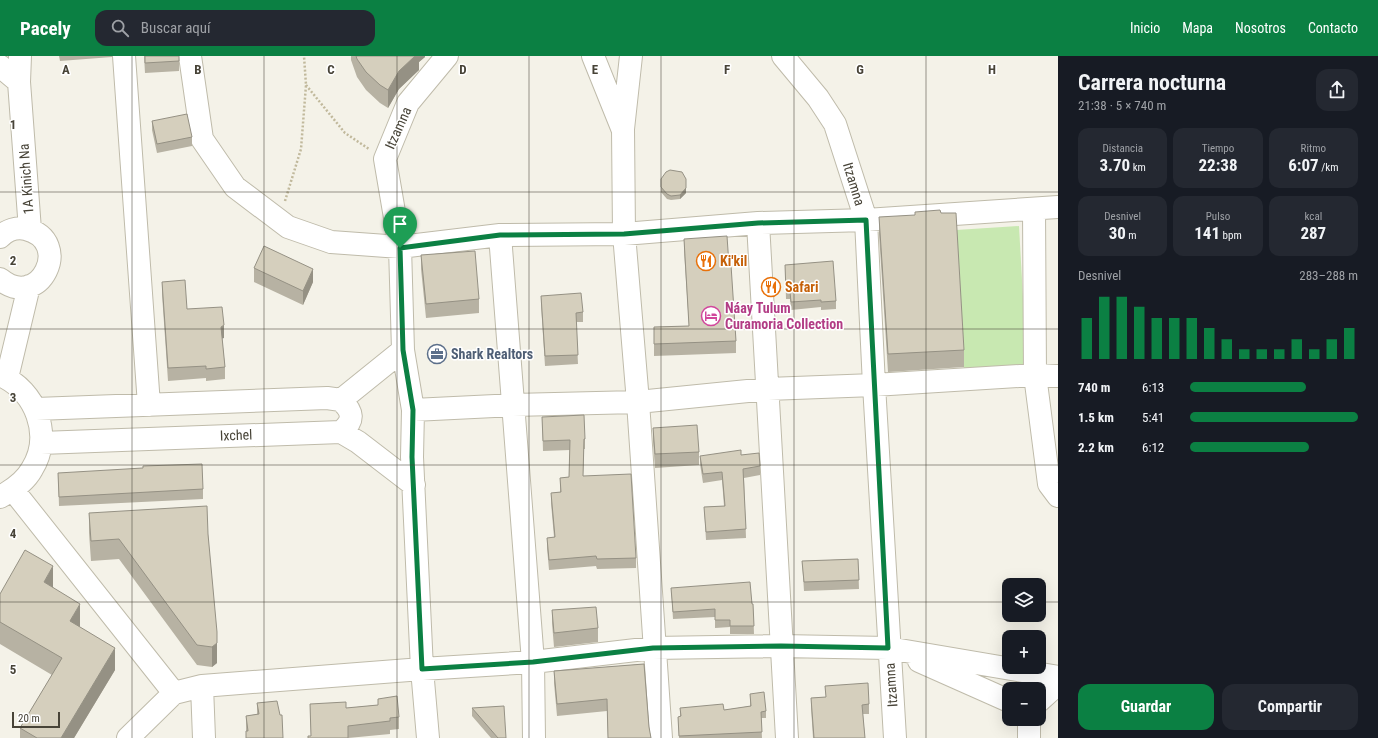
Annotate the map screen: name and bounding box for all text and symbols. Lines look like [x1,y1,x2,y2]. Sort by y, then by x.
search box [95,10,375,46]
text: Pacely [20,17,71,40]
icon: search [109,17,131,39]
text: Buscar aquí [141,19,211,37]
text: Inicio [1130,20,1160,36]
text: Mapa [1182,20,1213,36]
text: Nosotros [1235,20,1286,36]
text: Contacto [1308,20,1358,36]
text: A [62,62,70,77]
text: B [194,62,202,77]
text: C [327,62,335,77]
text: D [459,62,467,77]
text: E [592,62,599,77]
text: F [724,62,730,77]
text: G [856,62,864,77]
text: H [988,62,996,77]
button: share [1316,69,1358,111]
text: Carrera nocturna [1078,70,1226,95]
text: 21:38 · 5 × 740 m [1078,98,1166,113]
street label: Itzamna [382,104,414,152]
text: 1 [10,117,16,132]
text: Distancia [1102,142,1143,155]
text: Tiempo [1202,142,1234,155]
text: Ritmo [1301,142,1326,155]
street label: 1A Kinich Na [16,143,36,215]
text: 3.70 [1099,155,1130,175]
text: 22:38 [1198,155,1238,175]
text: 6:07 [1288,155,1319,175]
street label: Itzamna [840,160,868,208]
text: km [1130,161,1146,174]
text: /km [1319,161,1338,174]
pin [383,207,417,248]
text: Desnivel [1104,210,1141,223]
text: Pulso [1206,210,1230,223]
text: kcal [1304,210,1322,223]
icon: arrive [389,213,411,235]
text: 30 [1109,223,1126,243]
text: 141 [1194,223,1220,243]
text: 287 [1300,223,1326,243]
text: m [1126,229,1137,242]
text: bpm [1220,229,1242,242]
restaurant icon: Ki'kil [695,250,717,272]
text: 2 [10,253,17,268]
place label: Ki'kil [720,253,747,269]
text: Desnivel [1078,268,1121,283]
text: 283–288 m [1299,268,1358,283]
restaurant icon: Safari [760,276,782,298]
place label: Safari [785,279,819,295]
place label: Náay Tulum Curamoria Collection [725,300,843,332]
hotel icon: Náay Tulum Curamoria Collection [700,305,722,327]
office icon: Shark Realtors [426,343,448,365]
place label: Shark Realtors [451,346,533,362]
text: 740 m [1078,380,1110,395]
text: 6:13 [1142,380,1164,395]
text: 3 [10,390,16,405]
text: 1.5 km [1078,410,1114,425]
text: 5:41 [1142,410,1164,425]
street label: Ixchel [219,426,253,444]
text: 2.2 km [1078,440,1114,455]
text: 6:12 [1142,440,1164,455]
text: 4 [10,526,17,541]
map controls [1002,578,1046,726]
button: layers [1002,578,1046,622]
button: + [1002,630,1046,674]
text: 5 [10,662,17,677]
street label: Itzamna [881,662,901,708]
button: − [1002,682,1046,726]
button: Guardar [1078,684,1214,730]
button: Compartir [1222,684,1358,730]
scale bar [12,710,60,729]
text: 20 m [18,712,40,725]

